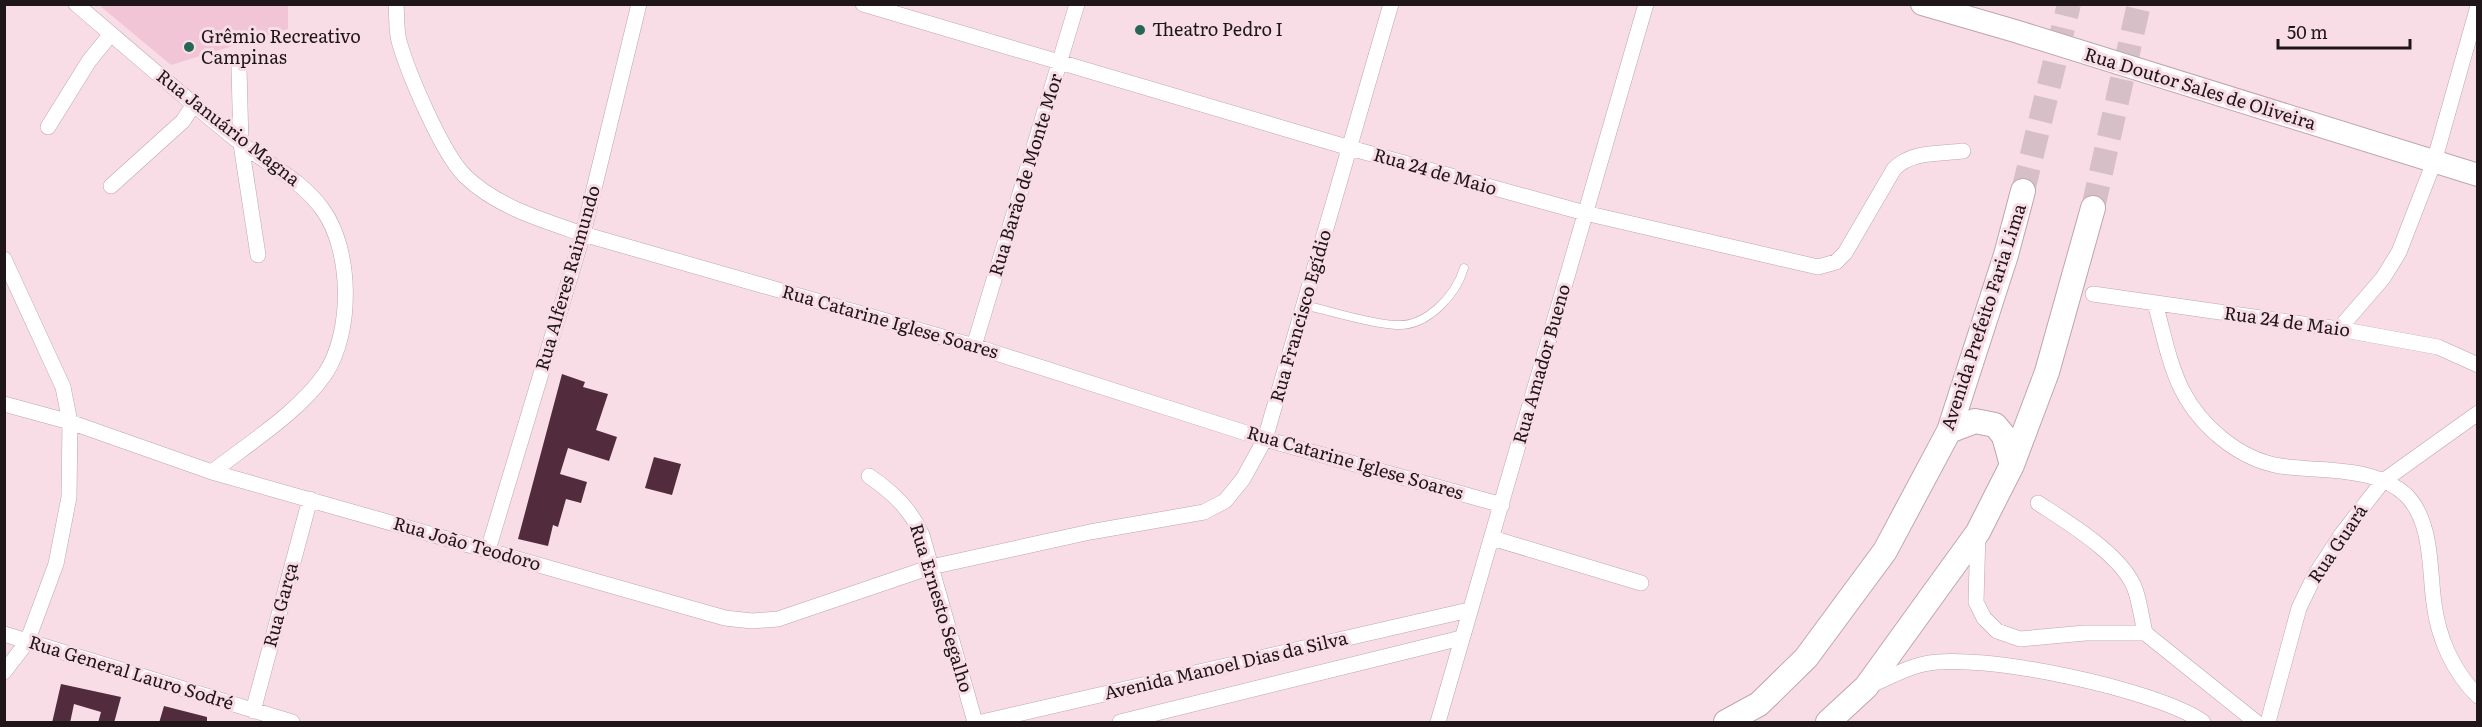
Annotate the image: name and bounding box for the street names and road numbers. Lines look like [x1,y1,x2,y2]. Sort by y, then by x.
street label: Rua Doutor Sales de Oliveira [2081,39,2320,136]
street label: Rua Januário Magna [151,62,307,192]
street label: Rua Barão de Monte Mor [981,69,1068,279]
street label: Rua 24 de Maio [1370,140,1500,201]
street label: Rua Alferes Raimundo [527,182,606,373]
street label: Avenida Prefeito Faria Lima [1933,199,2032,433]
street label: Rua Francisco Egídio [1262,226,1337,405]
street label: Rua Catarine Iglese Soares [779,277,1002,364]
street label: Rua Amador Bueno [1505,281,1576,447]
street label: Rua 24 de Maio [2222,298,2352,343]
street label: Rua Catarine Iglese Soares [1244,418,1467,505]
street label: Rua Guará [2301,498,2373,588]
street label: Rua João Teodoro [390,509,544,577]
street label: Rua Ernesto Segalho [904,520,981,695]
street label: Rua Garça [255,559,304,650]
street label: Avenida Manoel Dias da Silva [1101,623,1350,706]
street label: Rua General Lauro Sodré [26,628,237,716]

